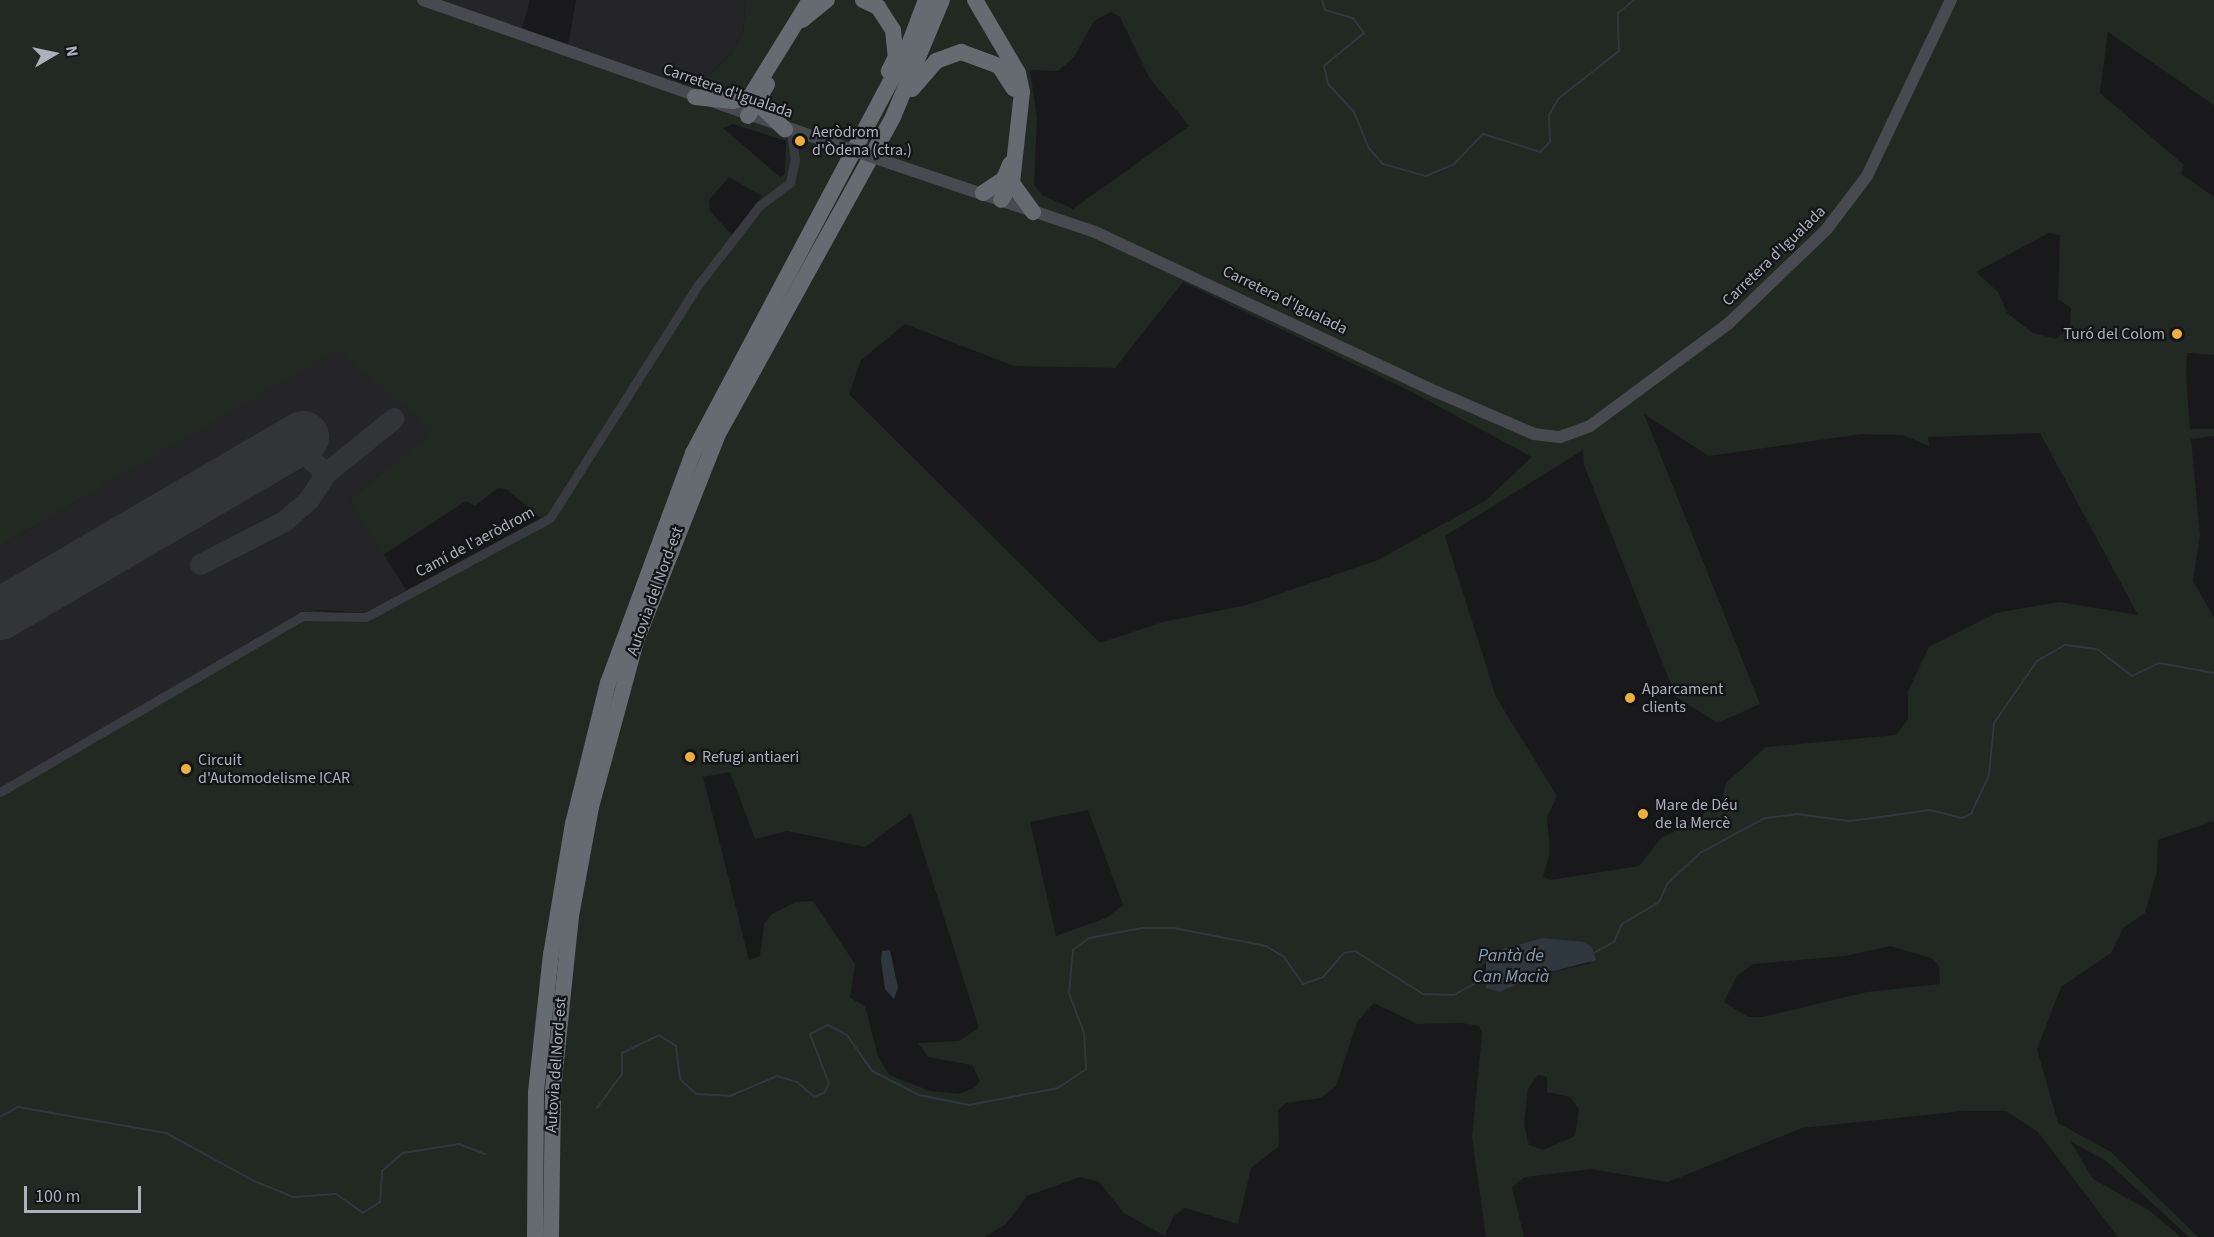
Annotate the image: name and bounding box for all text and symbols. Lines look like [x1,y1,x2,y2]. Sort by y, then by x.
north arrow [24,24,84,84]
text: N [60,44,83,58]
street label: Carretera d'Igualada [660,60,796,122]
place label: Aeròdrom d'Òdena (ctra.) [812,122,912,160]
marker: Aeròdrom d'Òdena (ctra.) [793,134,807,148]
street label: Carretera d'Igualada [1718,202,1830,310]
street label: Carretera d'Igualada [1219,261,1351,339]
place label: Turó del Colom [2063,324,2165,344]
marker: Turó del Colom [2170,327,2184,341]
street label: Camí de l'aeròdrom [412,503,538,581]
street label: Autovia del Nord-est [623,524,687,658]
place label: Aparcament clients [1642,679,1723,717]
marker: Aparcament clients [1623,691,1637,705]
place label: Refugi antiaeri [702,747,799,767]
place label: Circuit d'Automodelisme ICAR [198,750,350,788]
marker: Refugi antiaeri [683,750,697,764]
marker: Circuit d'Automodelisme ICAR [179,762,193,776]
place label: Mare de Déu de la Mercè [1655,795,1738,833]
marker: Mare de Déu de la Mercè [1636,807,1650,821]
water label: Pantà de Can Macià [1473,946,1549,988]
street label: Autovia del Nord-est [542,997,570,1133]
scale bar [27,1174,144,1212]
text: 100 m [35,1184,80,1209]

